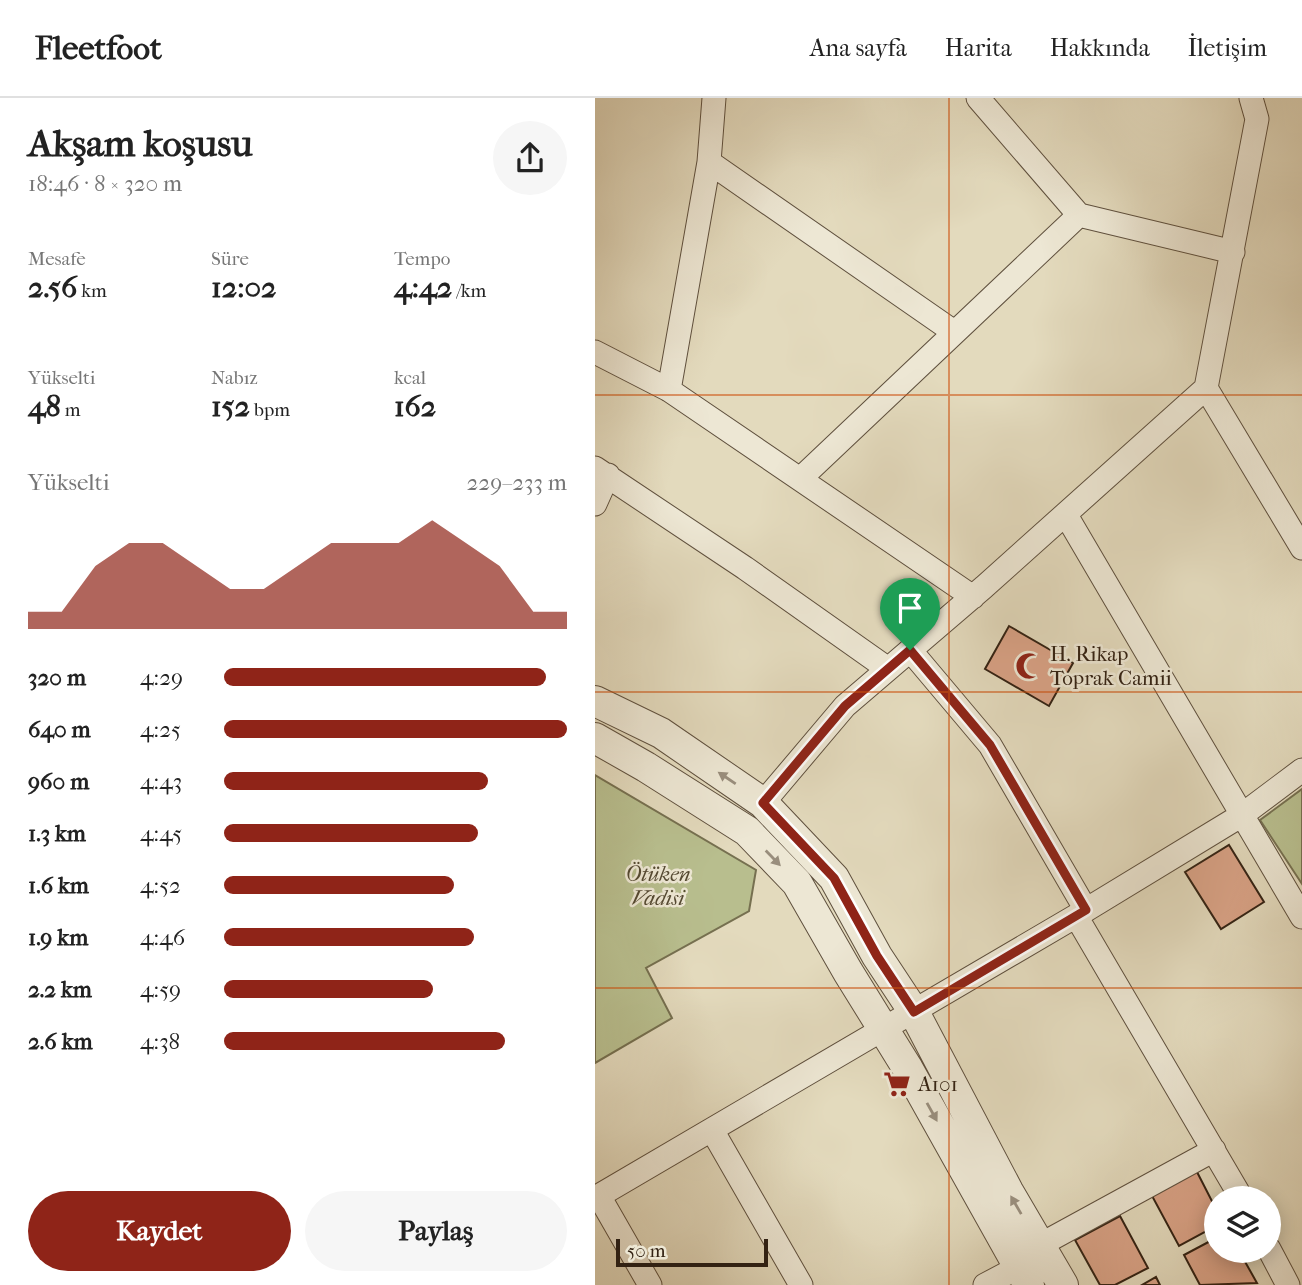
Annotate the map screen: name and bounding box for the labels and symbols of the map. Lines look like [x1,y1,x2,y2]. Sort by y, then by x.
pin [880,578,940,650]
place label: H. Rikap Toprak Camii [1050,642,1172,690]
mosque icon: H. Rikap Toprak Camii [1014,651,1044,681]
one-way arrow [717,772,737,785]
one-way arrow [764,849,781,866]
park label: Ötüken Vadisi [625,862,691,910]
supermarket icon: A101 [882,1069,912,1099]
place label: A101 [917,1072,958,1096]
one-way arrow [926,1102,938,1122]
one-way arrow [1010,1196,1023,1215]
scale bar [616,1236,768,1268]

